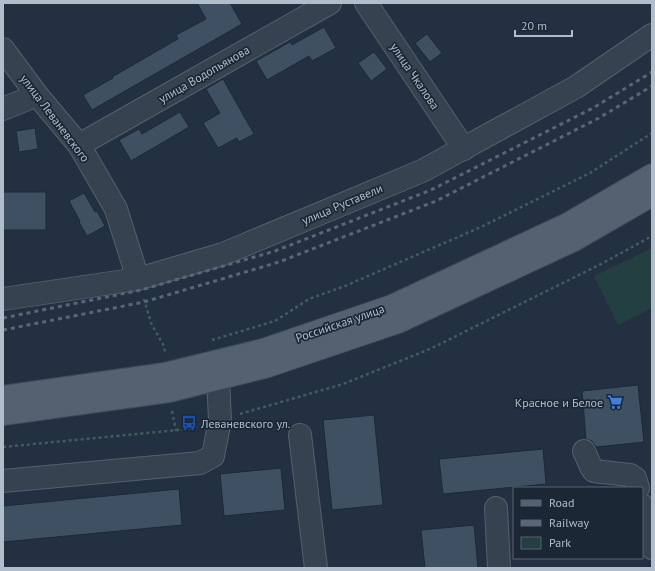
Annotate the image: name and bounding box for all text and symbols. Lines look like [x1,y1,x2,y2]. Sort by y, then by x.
scale bar [515,12,572,38]
text: 20 m [521,18,547,33]
street label: улица Чкалова [387,40,443,112]
street label: улица Водопьянова [156,42,252,106]
street label: улица Леваневского [17,71,93,165]
street label: улица Руставели [299,180,385,228]
street label: Российская улица [294,301,386,345]
supermarket icon: Красное и Белое [606,393,624,411]
place label: Красное и Белое [515,395,603,410]
bus stop icon: Леваневского ул. [180,414,198,432]
place label: Леваневского ул. [200,416,290,431]
legend [513,487,643,559]
text: Road [549,495,574,510]
text: Railway [549,515,589,530]
text: Park [549,535,571,550]

